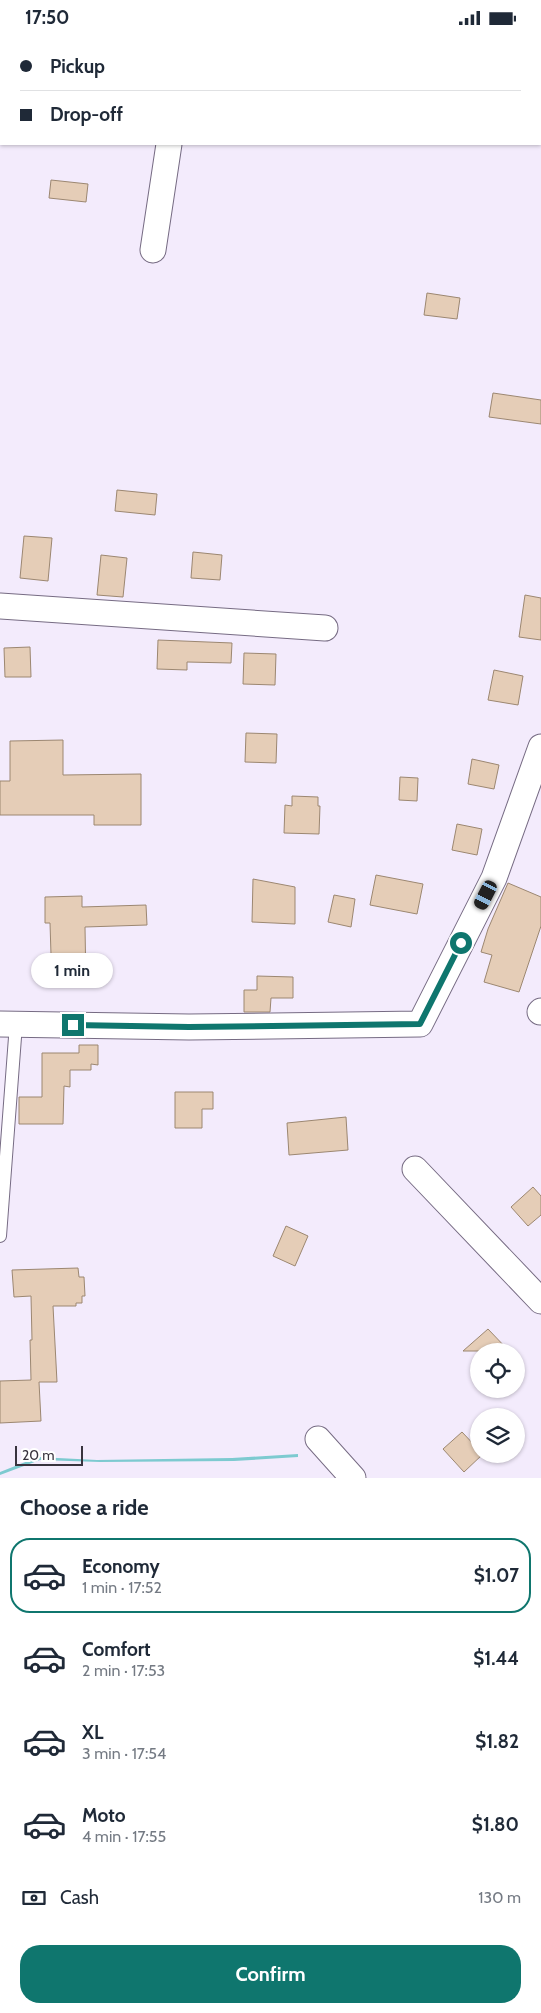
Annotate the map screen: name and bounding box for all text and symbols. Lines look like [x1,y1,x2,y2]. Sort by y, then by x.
text: 17:50 [25,6,70,29]
text: Pickup [50,55,105,78]
text: Drop-off [50,103,123,126]
car [472,878,499,912]
route start [450,932,472,954]
callout: 1 min [32,953,114,987]
text: 1 min [54,961,90,980]
route end [62,1014,84,1036]
map controls [470,1343,525,1463]
button: locate [470,1343,525,1398]
button: layers [470,1408,525,1463]
scale bar [15,1443,82,1466]
text: 20 m [22,1446,55,1464]
text: Choose a ride [20,1494,149,1521]
icon: car [22,1553,67,1598]
text: Economy [82,1555,160,1578]
text: $1.07 [474,1564,519,1587]
text: 1 min · 17:52 [82,1578,162,1597]
icon: car [22,1636,67,1681]
text: Comfort [82,1638,151,1661]
text: $1.44 [473,1647,519,1670]
text: 2 min · 17:53 [82,1661,165,1680]
icon: car [22,1719,67,1764]
text: XL [82,1721,103,1744]
text: $1.82 [475,1730,519,1753]
text: 3 min · 17:54 [82,1744,166,1763]
icon: car [22,1802,67,1847]
text: Moto [82,1804,126,1827]
text: $1.80 [472,1813,519,1836]
text: 4 min · 17:55 [82,1827,166,1846]
icon: cash [20,1884,48,1912]
text: Cash [60,1886,99,1909]
text: 130 m [478,1888,521,1907]
button: Confirm [20,1945,521,2003]

